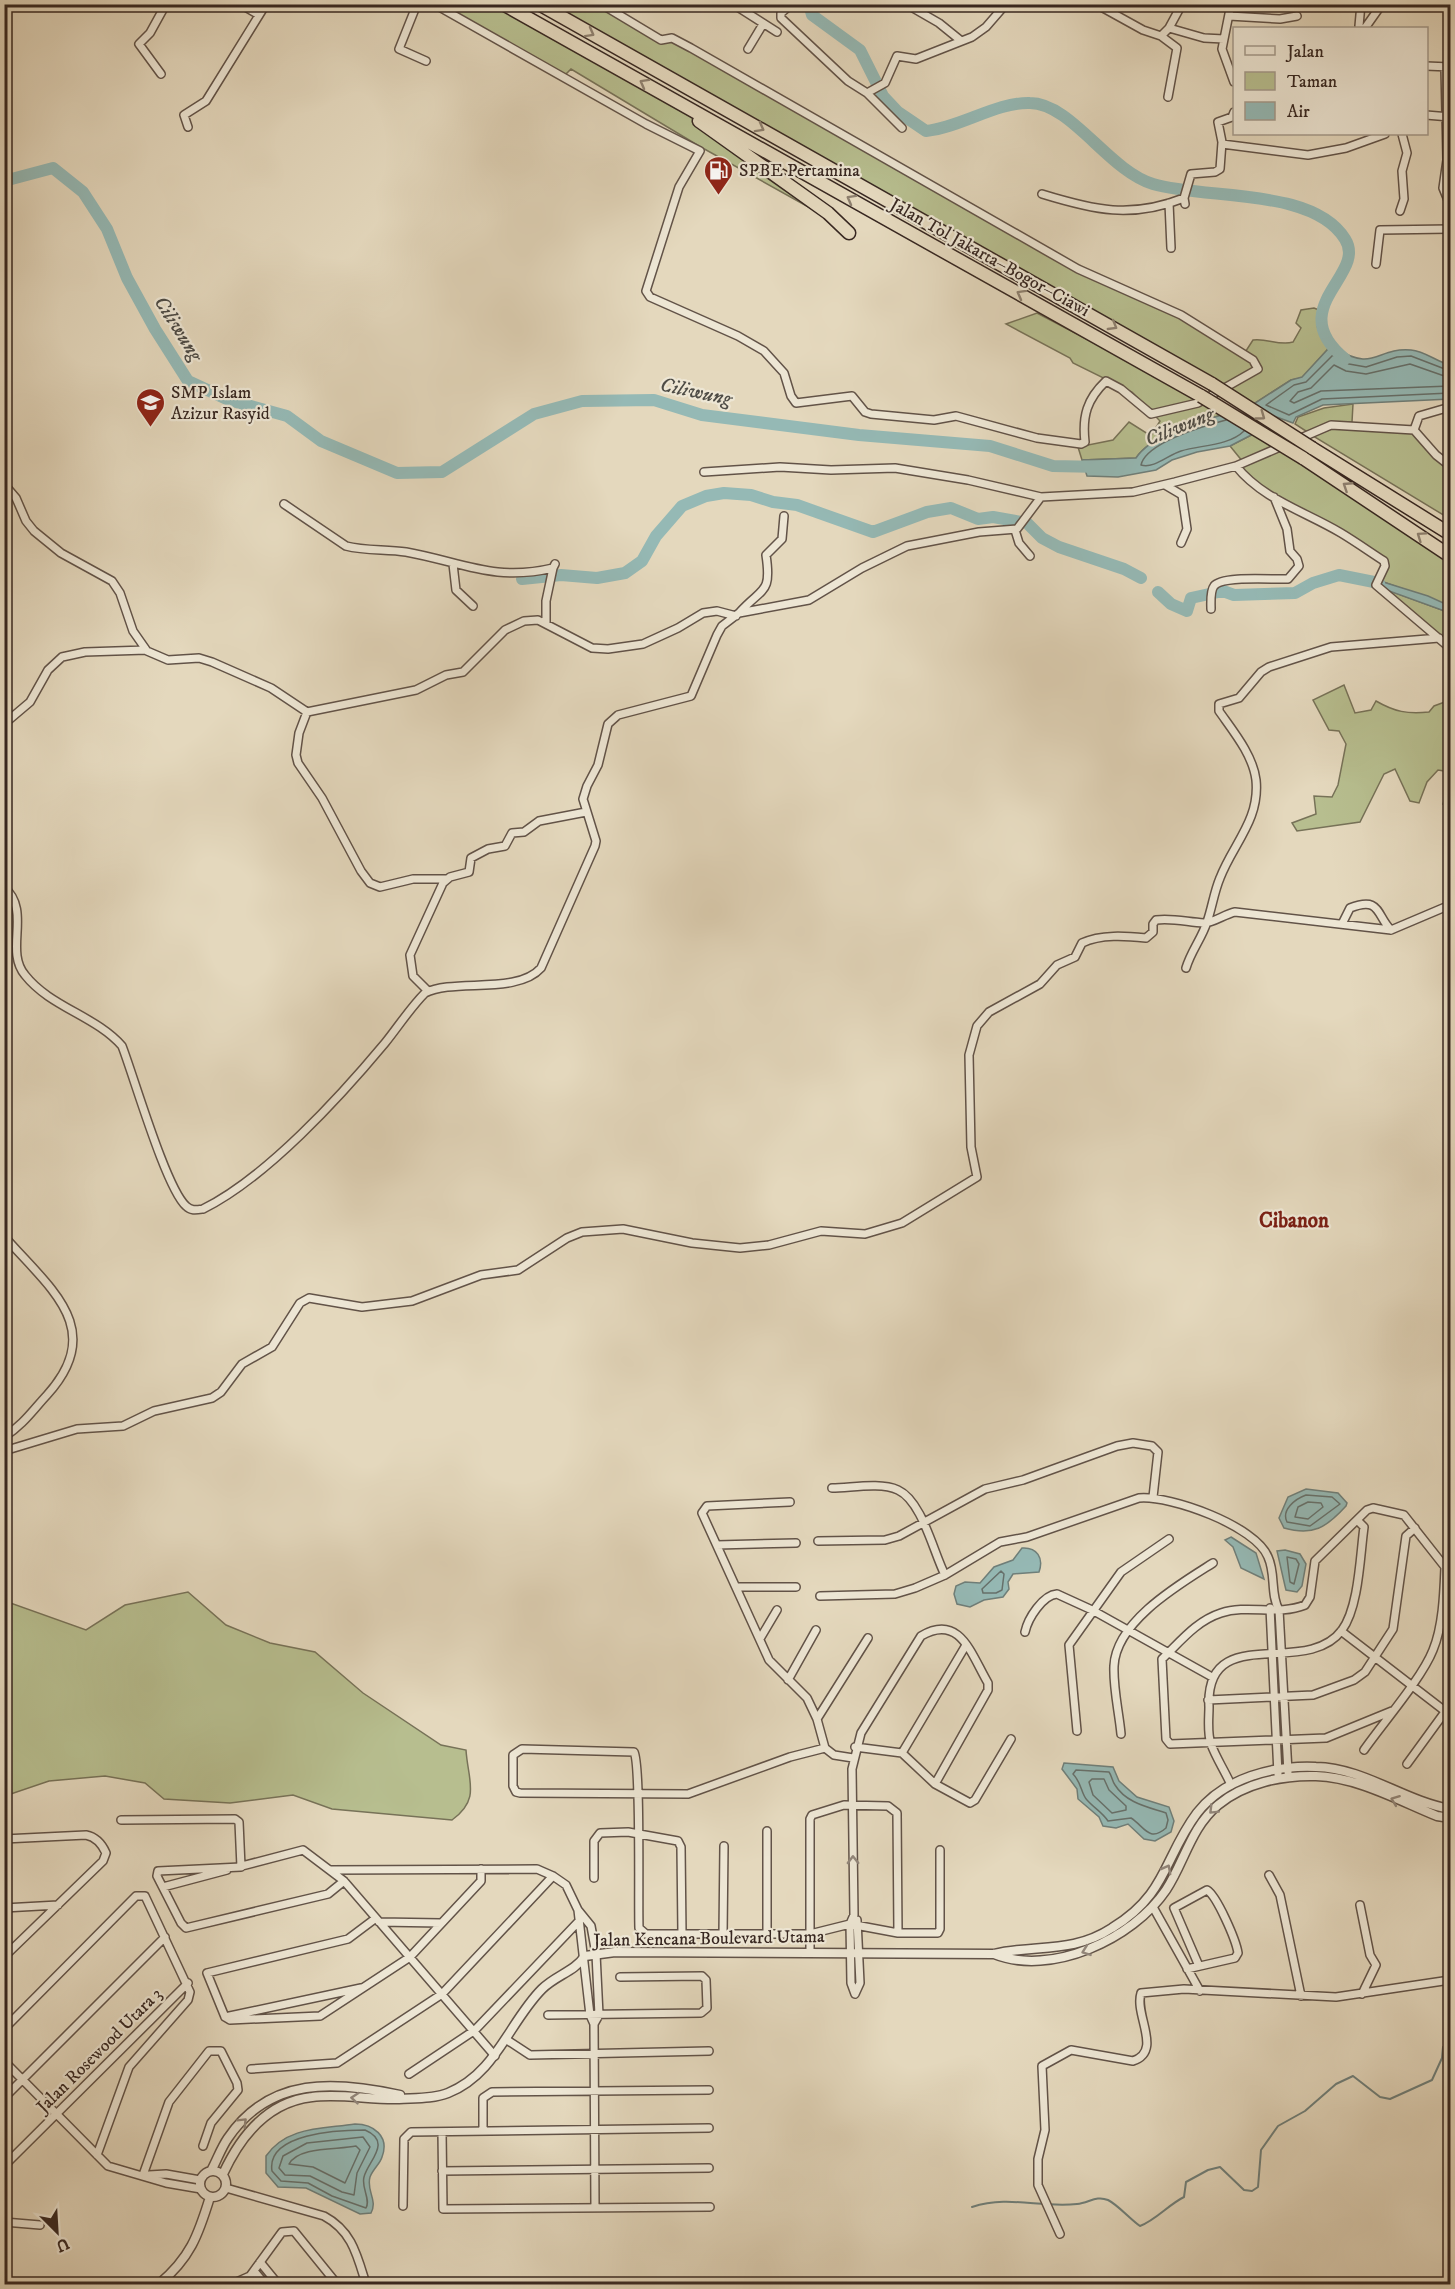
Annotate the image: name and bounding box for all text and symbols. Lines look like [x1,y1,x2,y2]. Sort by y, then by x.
one-way arrow [584,26,594,37]
legend [1233,27,1428,135]
text: Jalan [1285,41,1325,63]
text: Taman [1287,71,1338,93]
one-way arrow [640,78,650,90]
text: Air [1287,101,1310,123]
one-way arrow [754,121,764,133]
fuel station icon: SPBE Pertamina [702,154,734,196]
place label: SPBE Pertamina [739,160,860,182]
street label: Jalan Tol Jakarta–Bogor–Ciawi [884,193,1093,322]
one-way arrow [847,195,857,206]
one-way arrow [1016,290,1027,302]
water label: Ciliwung [148,291,209,368]
one-way arrow [1107,319,1117,331]
water label: Ciliwung [658,373,736,413]
place label: SMP Islam Azizur Rasyid [171,382,270,425]
school or university icon: SMP Islam Azizur Rasyid [134,386,166,428]
water label: Ciliwung [1141,402,1220,453]
one-way arrow [1254,409,1265,420]
one-way arrow [1343,482,1353,494]
one-way arrow [1416,532,1427,543]
district label: Cibanon [1259,1208,1330,1234]
one-way arrow [1391,1794,1401,1807]
one-way arrow [1209,1803,1219,1814]
one-way arrow [847,1856,859,1865]
one-way arrow [1160,1864,1171,1875]
street label: Jalan Kencana Boulevard Utama [591,1926,825,1952]
one-way arrow [1082,1943,1092,1956]
street label: Jalan Rosewood Utara 3 [31,1983,167,2120]
one-way arrow [350,2092,359,2105]
one-way arrow [236,2118,246,2129]
north arrow [27,2202,87,2262]
text: U [52,2233,72,2257]

